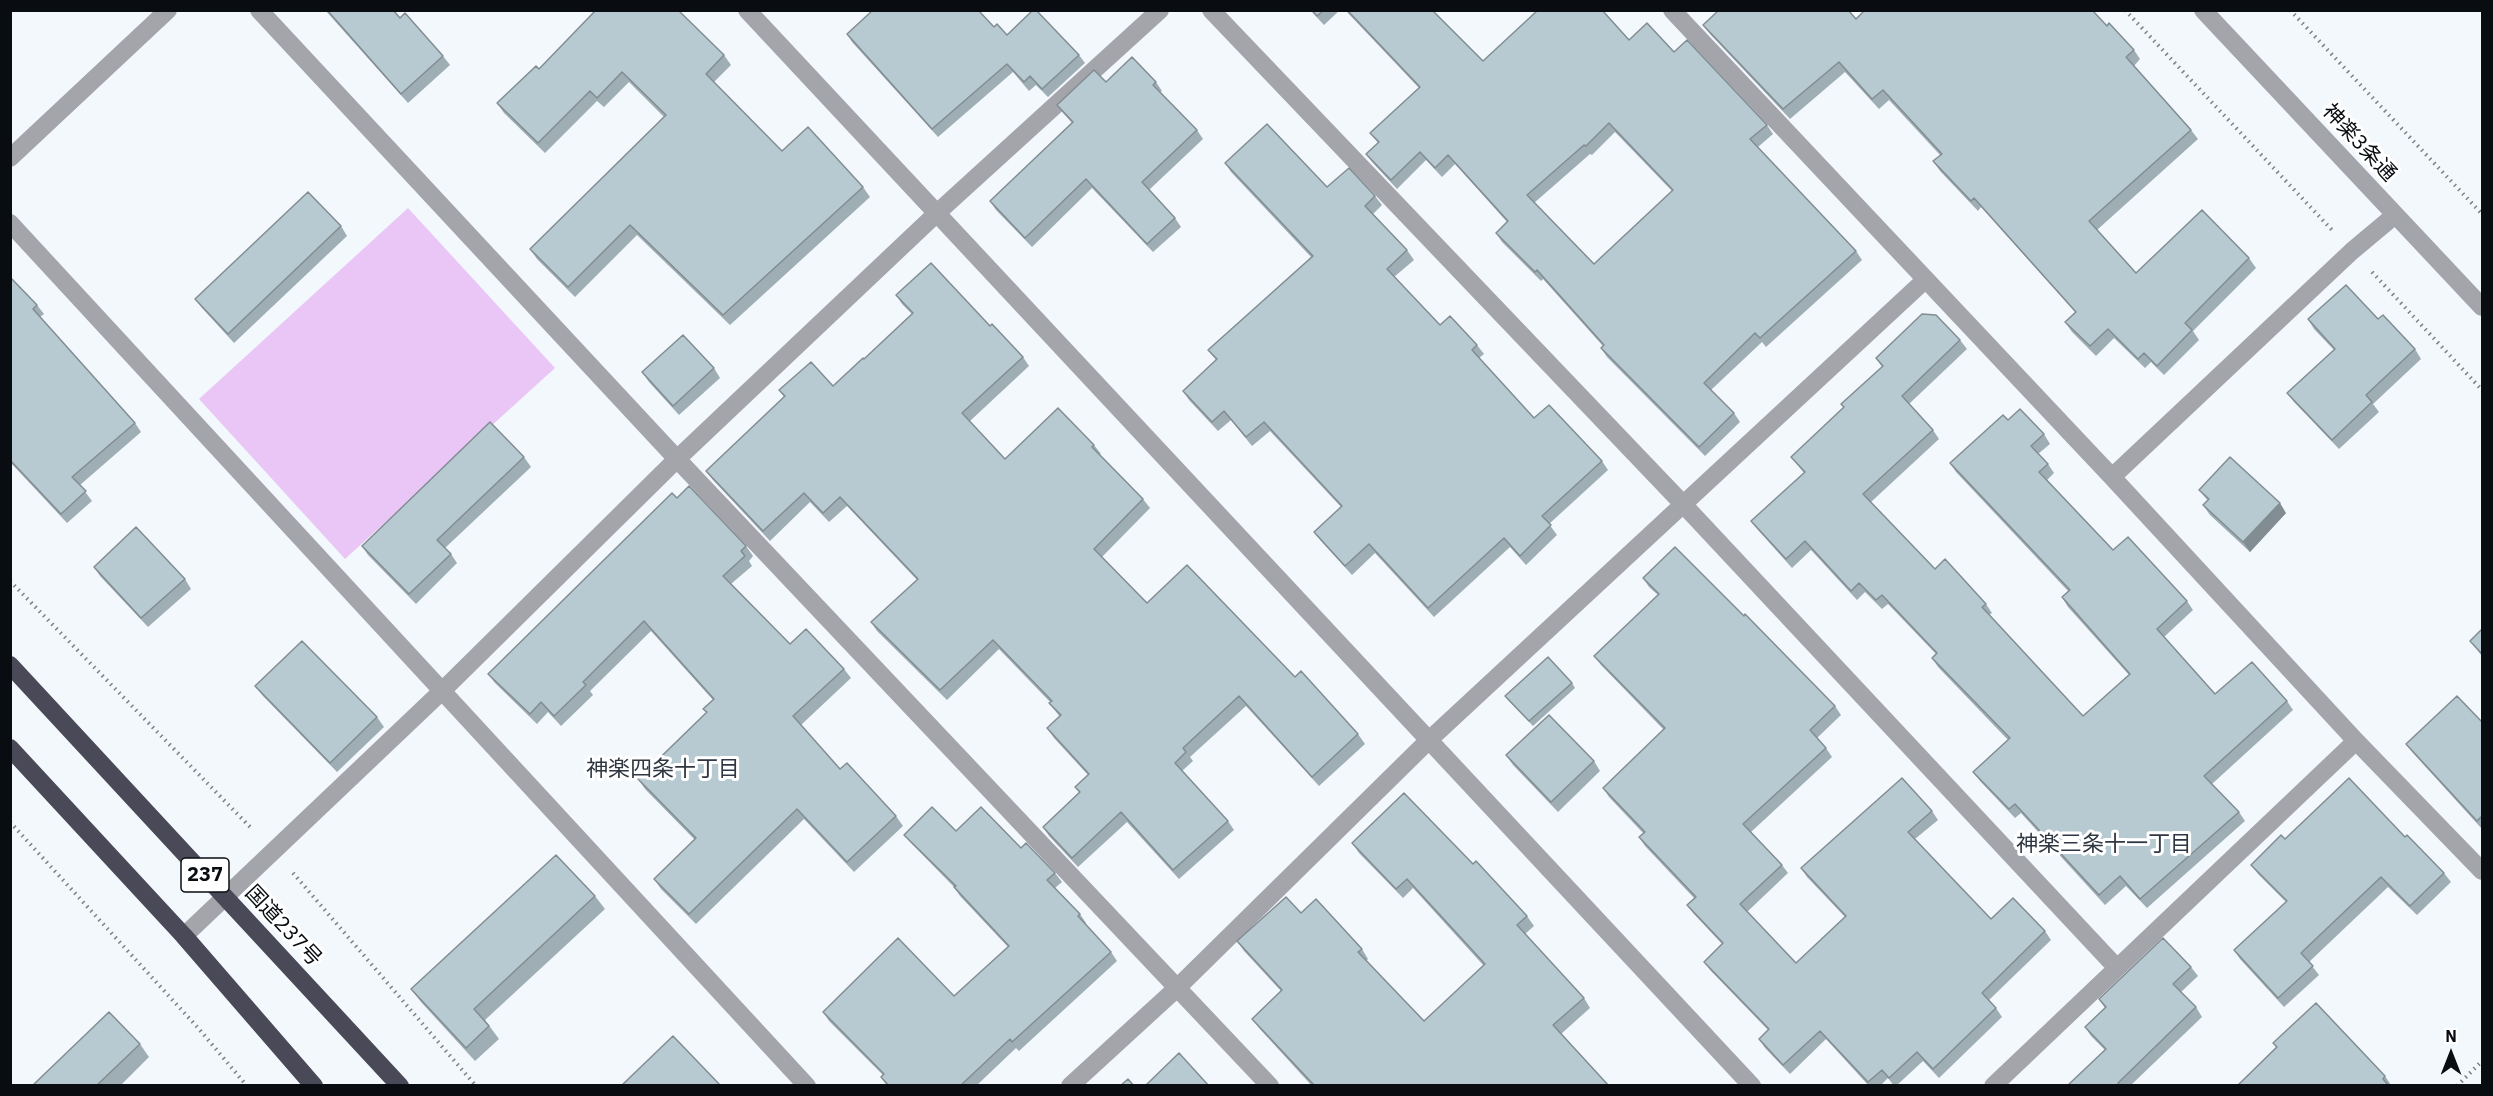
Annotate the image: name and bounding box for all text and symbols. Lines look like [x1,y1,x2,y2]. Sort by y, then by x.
street label: 神楽3条通 [2317,99,2401,187]
district label: 神楽四条十丁目 [586,757,740,783]
district label: 神楽三条十一丁目 [2016,832,2192,858]
road number: 237 [181,858,229,892]
street label: 国道237号 [239,881,327,971]
north arrow [2421,1024,2481,1084]
text: N [2445,1026,2457,1046]

